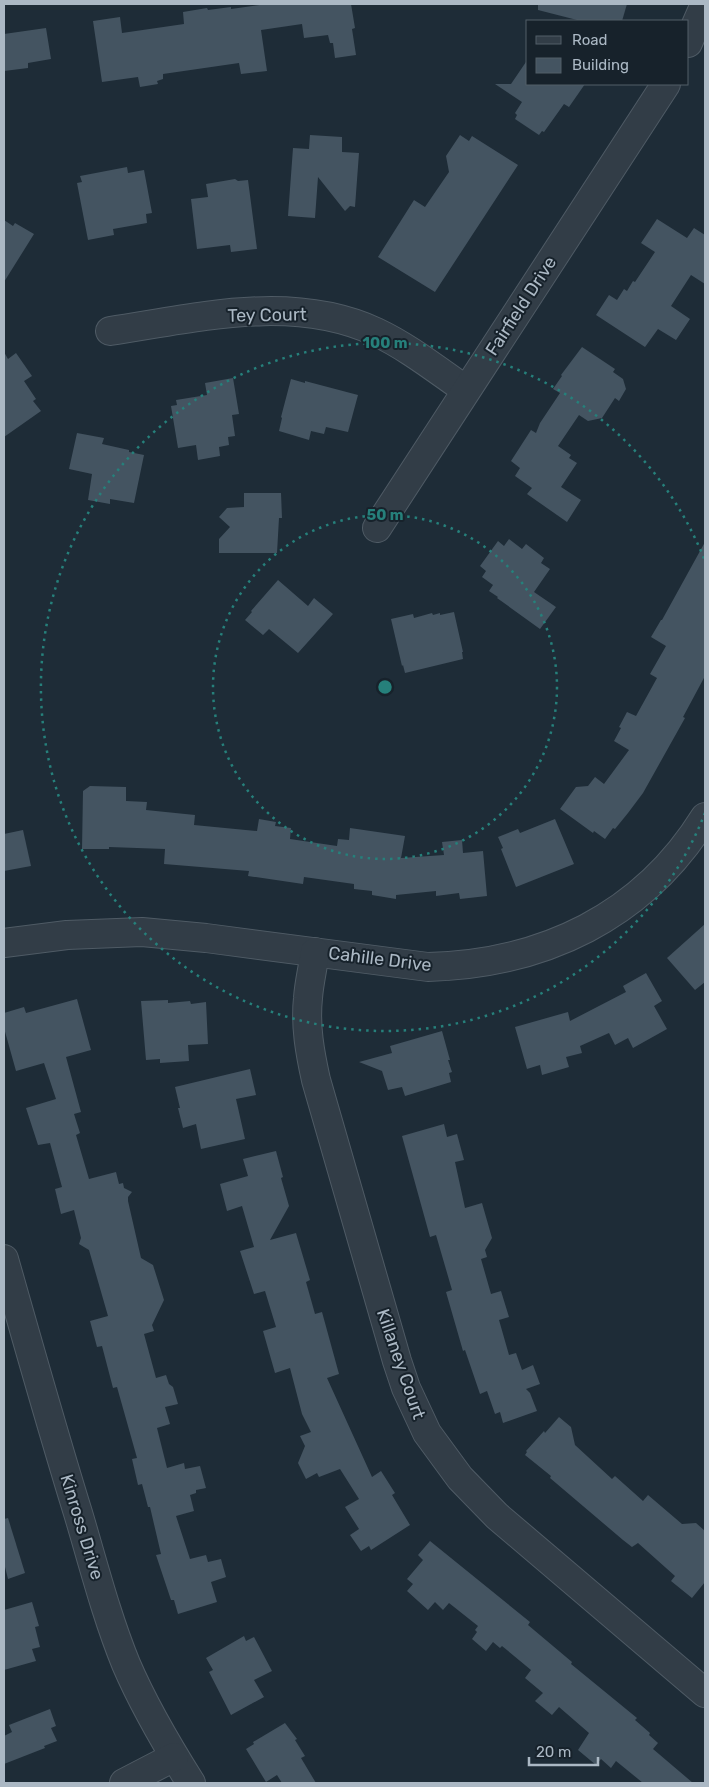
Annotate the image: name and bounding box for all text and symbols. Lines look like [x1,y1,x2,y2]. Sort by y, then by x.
legend [526,20,689,85]
text: Road [572,31,608,49]
text: Building [572,56,629,74]
street label: Fairfield Drive [481,252,561,360]
street label: Tey Court [227,303,307,327]
text: 100 m [363,334,407,352]
text: 50 m [367,506,403,524]
centre of rings [376,678,394,696]
street label: Cahille Drive [327,942,433,976]
street label: Killaney Court [372,1306,430,1422]
street label: Kinross Drive [56,1472,108,1582]
scale bar [529,1734,598,1766]
text: 20 m [536,1743,571,1761]

